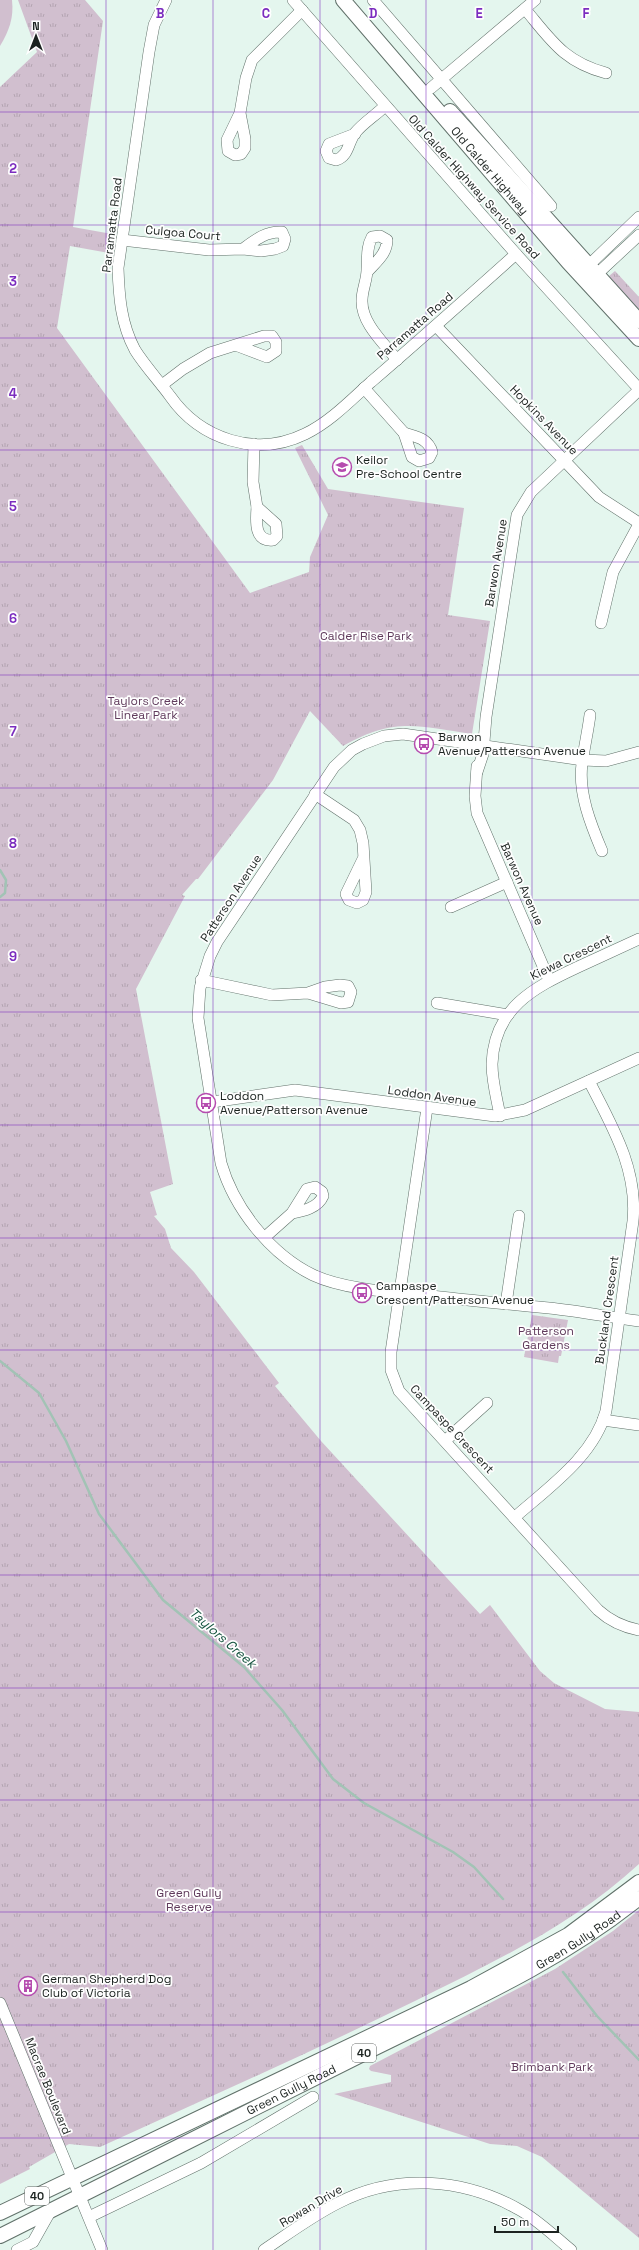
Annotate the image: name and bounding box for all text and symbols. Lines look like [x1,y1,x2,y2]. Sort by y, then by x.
text: B [156,5,165,22]
text: C [262,5,270,22]
text: D [369,5,378,22]
text: E [475,5,483,22]
text: F [583,5,590,22]
north arrow [16,16,56,56]
text: N [32,19,40,33]
street label: Old Calder Highway Service Road [405,111,543,263]
street label: Old Calder Highway [447,123,532,218]
text: 2 [9,160,17,177]
street label: Parramatta Road [98,176,126,274]
street label: Culgoa Court [145,222,221,244]
text: 3 [9,273,17,290]
street label: Parramatta Road [374,289,456,363]
street label: Hopkins Avenue [506,382,582,458]
text: 4 [9,385,17,402]
place label: Keilor Pre-School Centre [356,452,462,482]
school or university icon: Keilor Pre-School Centre [331,456,353,478]
text: 5 [9,498,17,515]
street label: Barwon Avenue [481,518,511,608]
text: 6 [9,610,17,627]
park label: Calder Rise Park [320,628,413,644]
park label: Taylors Creek Linear Park [108,693,185,723]
text: 7 [9,723,17,740]
place label: Barwon Avenue/Patterson Avenue [438,729,586,759]
bus stop icon: Barwon Avenue/Patterson Avenue [413,733,435,755]
text: 8 [9,835,17,852]
street label: Barwon Avenue [497,840,547,928]
street label: Patterson Avenue [197,851,265,945]
street label: Kiewa Crescent [527,930,615,984]
text: 9 [9,948,17,965]
street label: Loddon Avenue [387,1082,477,1110]
place label: Loddon Avenue/Patterson Avenue [220,1088,368,1118]
bus stop icon: Loddon Avenue/Patterson Avenue [195,1092,217,1114]
street label: Buckland Crescent [591,1255,623,1365]
place label: Campaspe Crescent/Patterson Avenue [376,1278,534,1308]
bus stop icon: Campaspe Crescent/Patterson Avenue [351,1282,373,1304]
park label: Patterson Gardens [518,1323,574,1353]
street label: Campaspe Crescent [407,1381,497,1477]
water label: Taylors Creek [186,1604,262,1673]
park label: Green Gully Reserve [156,1885,222,1915]
street label: Green Gully Road [533,1907,624,1973]
place label: German Shepherd Dog Club of Victoria [42,1971,171,2001]
building icon: German Shepherd Dog Club of Victoria [17,1975,39,1997]
street label: Macrae Boulevard [21,2035,75,2137]
road number: 40 [352,2044,376,2062]
park label: Brimbank Park [511,2059,594,2075]
street label: Green Gully Road [244,2061,339,2119]
street label: Rowan Drive [277,2181,345,2231]
road number: 40 [25,2187,49,2205]
scale bar [495,2208,558,2234]
text: 50 m [501,2214,529,2230]

